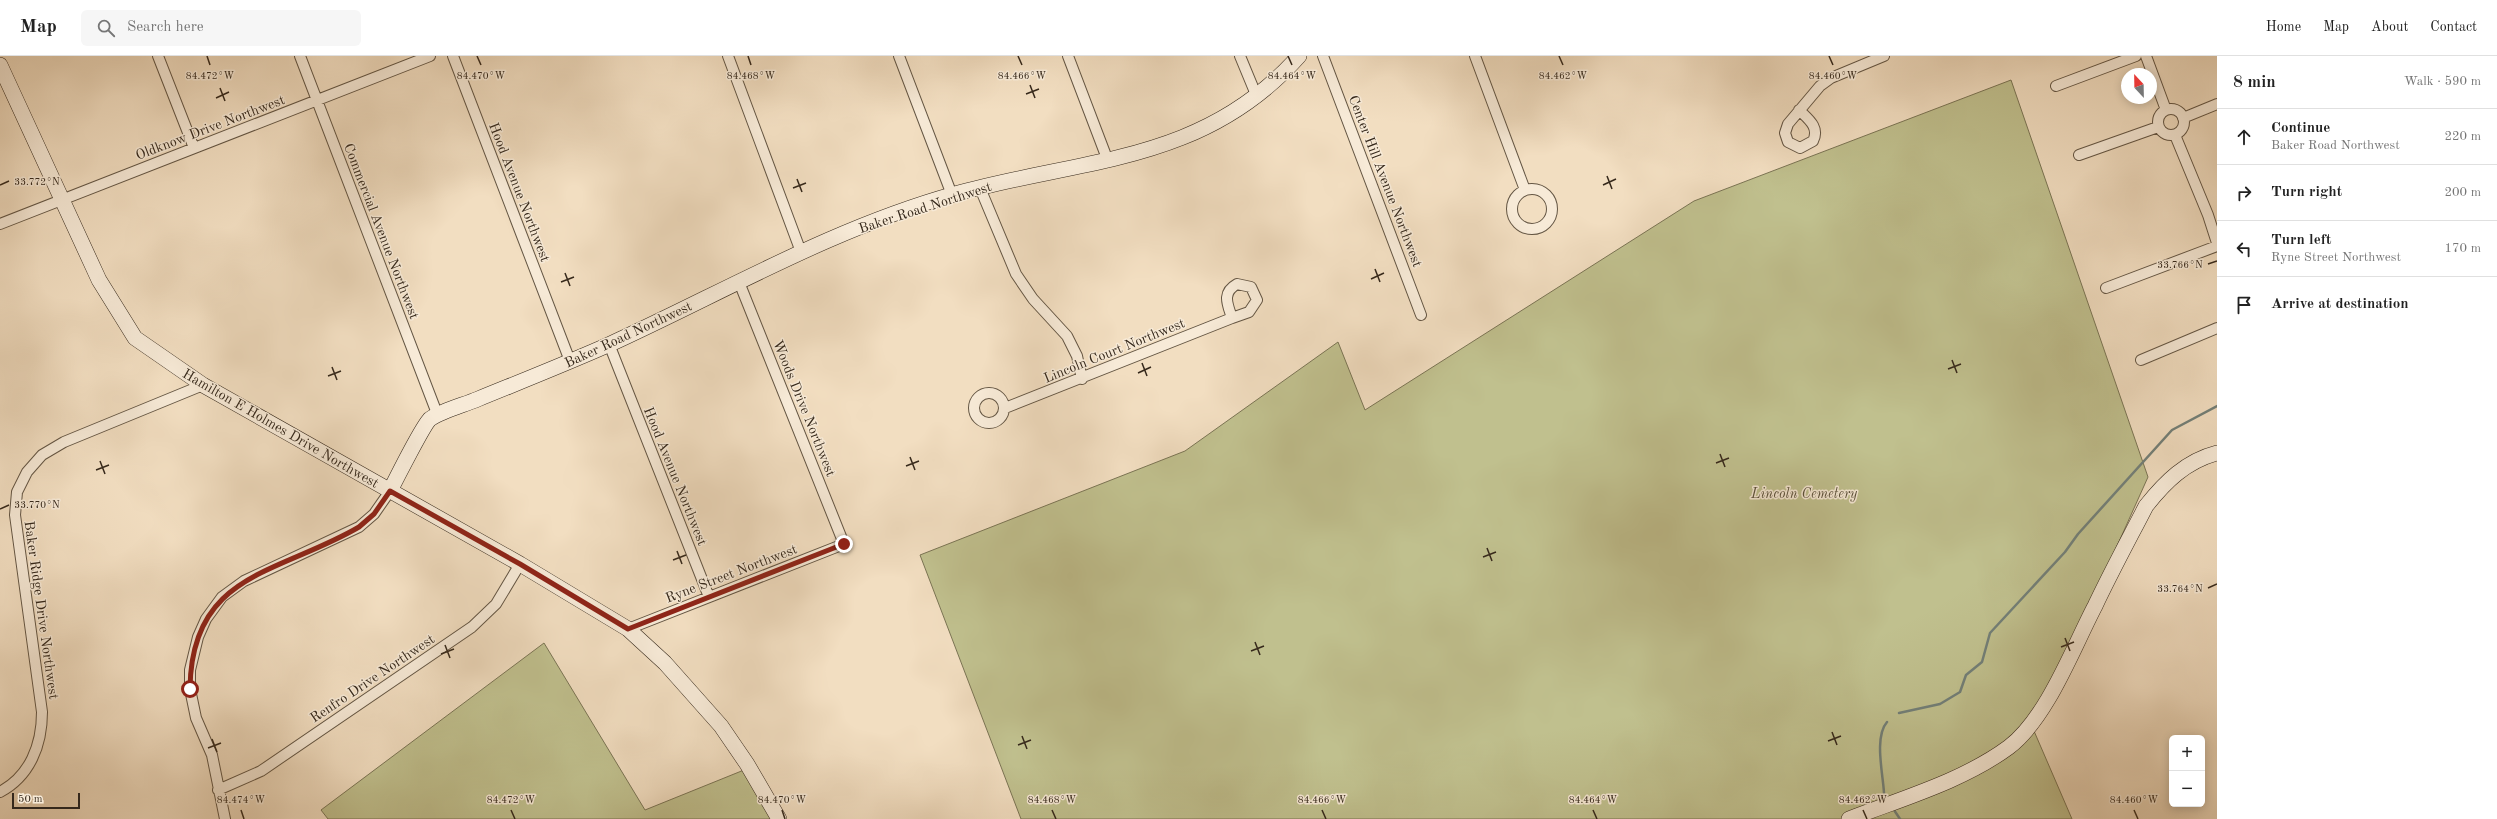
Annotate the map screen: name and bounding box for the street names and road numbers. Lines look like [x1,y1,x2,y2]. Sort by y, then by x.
street label: Oldknow Drive Northwest [134,93,287,163]
street label: Center Hill Avenue Northwest [1346,94,1424,269]
street label: Hood Avenue Northwest [486,121,552,264]
street label: Commercial Avenue Northwest [341,141,421,321]
street label: Baker Road Northwest [857,180,994,236]
street label: Baker Road Northwest [563,299,694,371]
street label: Lincoln Court Northwest [1042,316,1187,386]
street label: Woods Drive Northwest [770,338,838,479]
street label: Hamilton E Holmes Drive Northwest [180,367,381,491]
street label: Hood Avenue Northwest [641,405,709,548]
street label: Baker Ridge Drive Northwest [22,520,60,700]
street label: Ryne Street Northwest [664,542,799,606]
street label: Renfro Drive Northwest [308,632,437,726]

